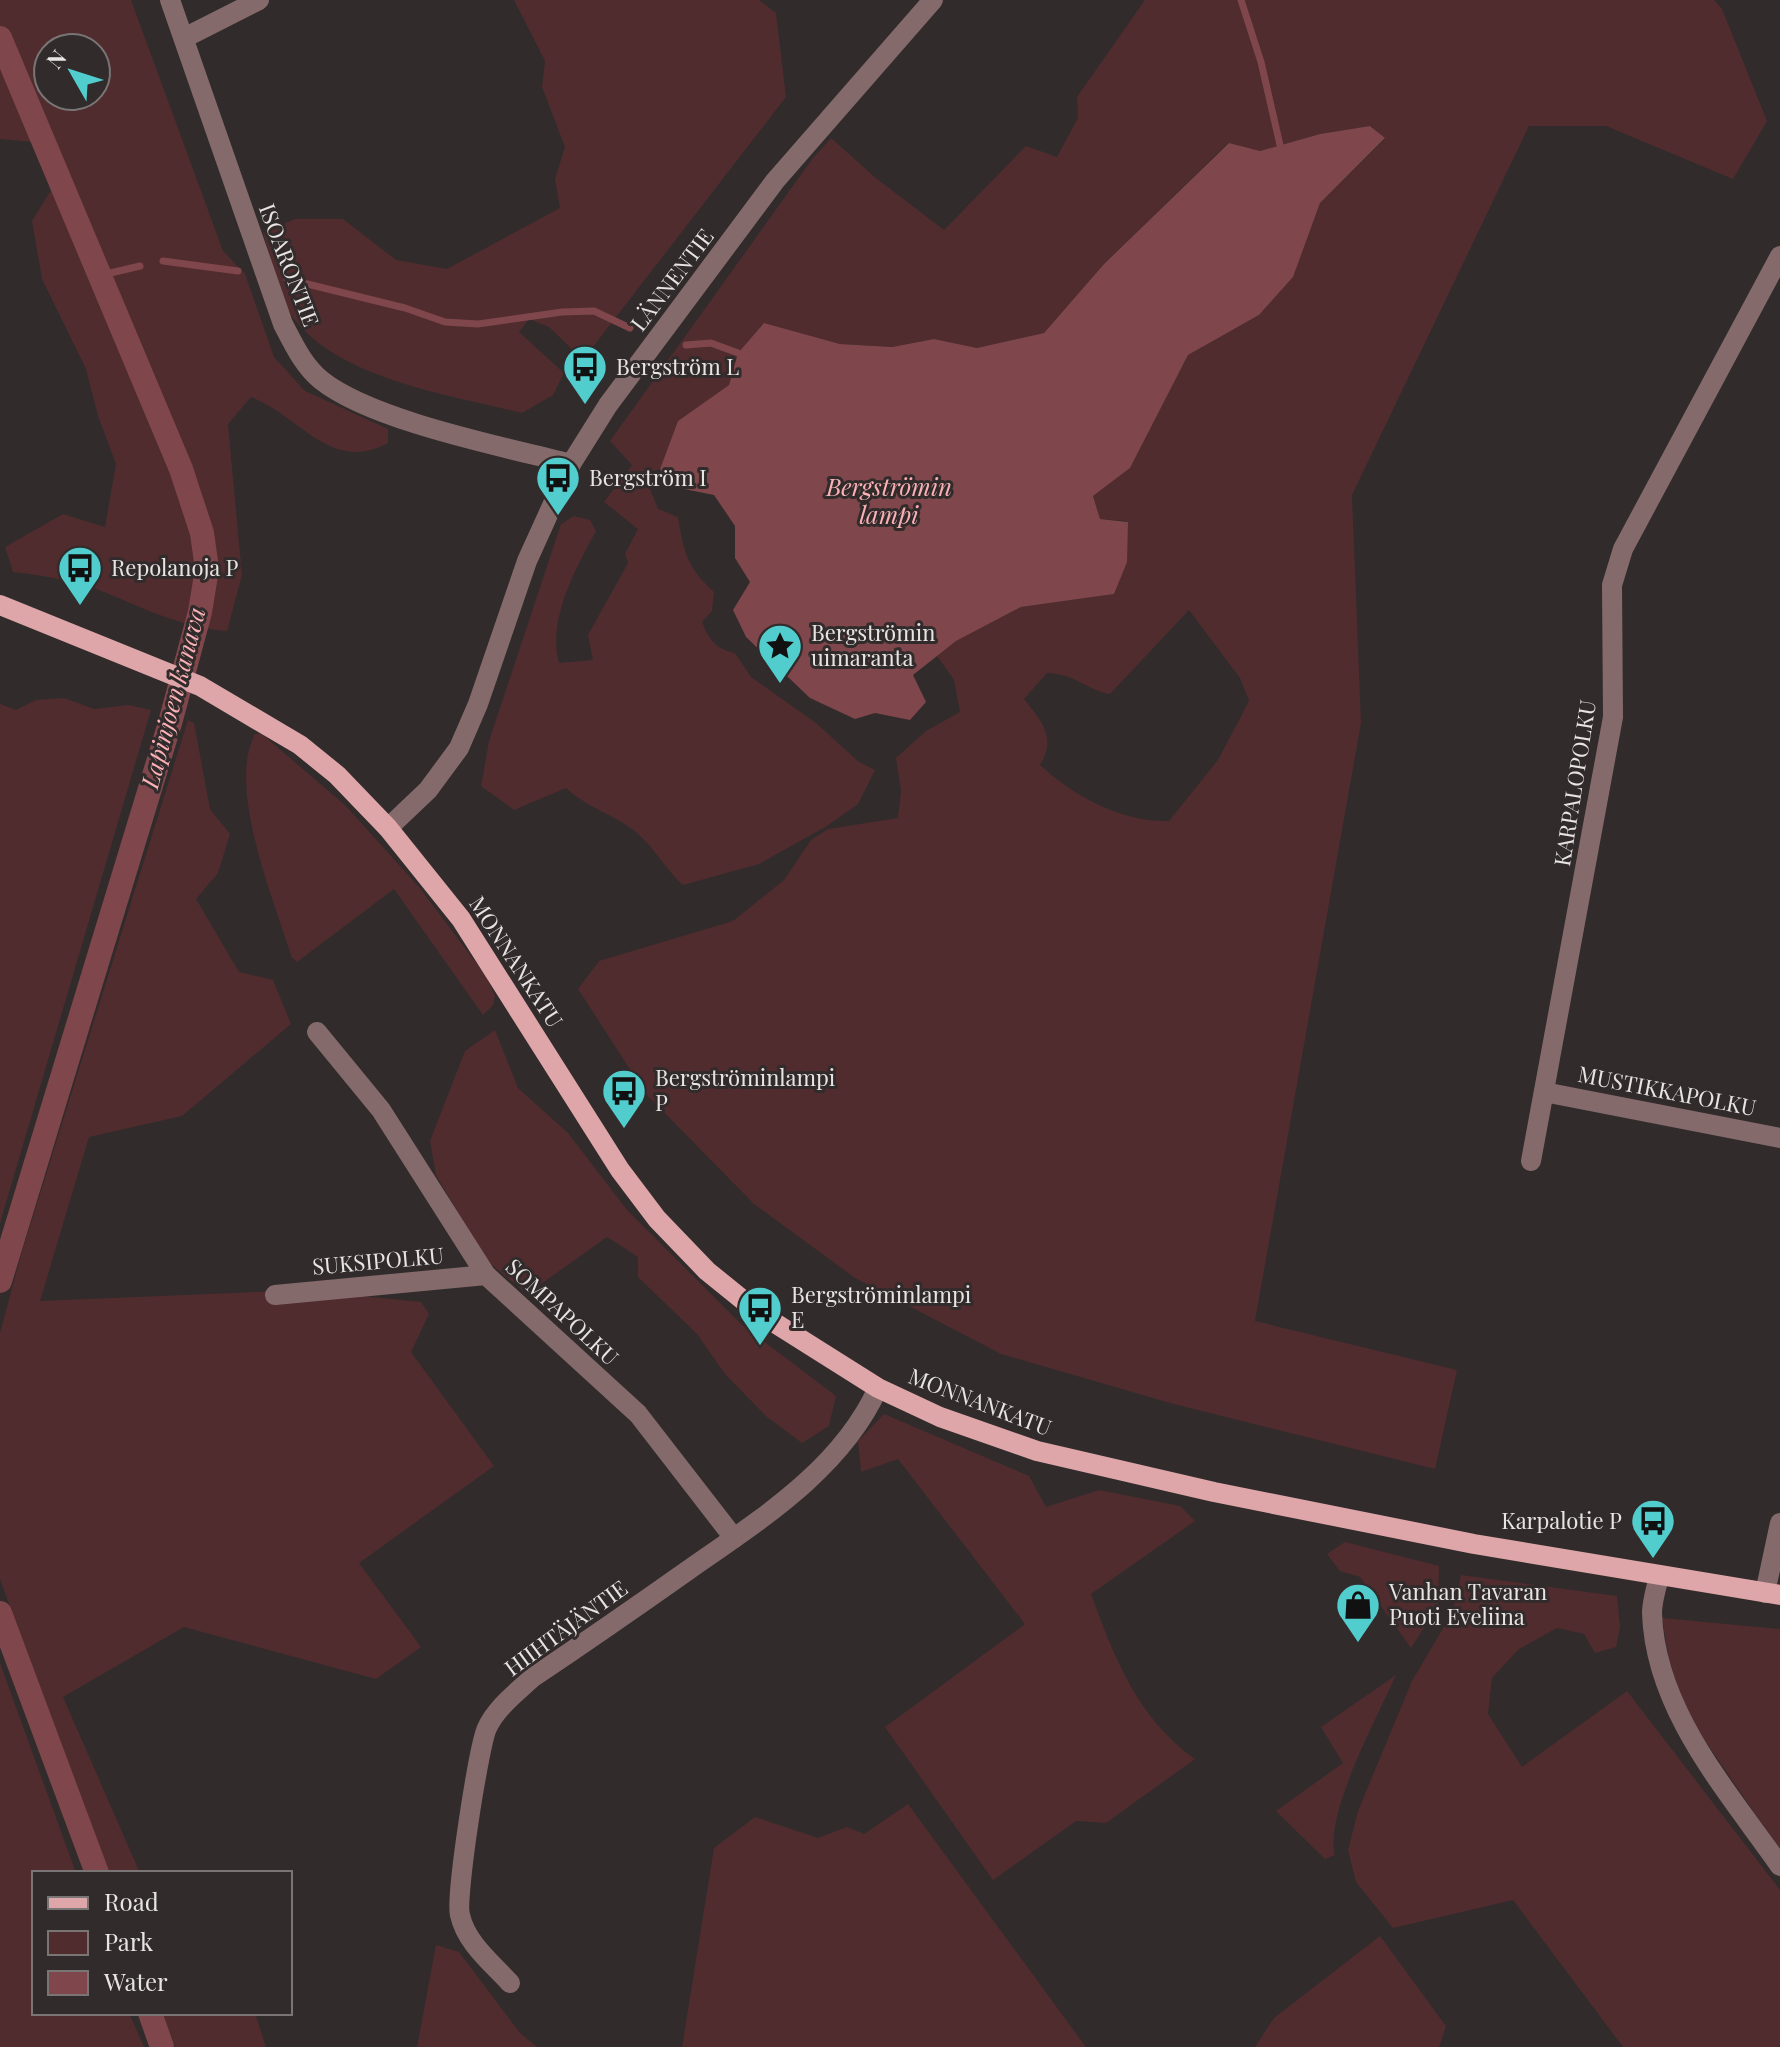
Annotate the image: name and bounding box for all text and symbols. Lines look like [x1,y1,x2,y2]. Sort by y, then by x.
north arrow [32,32,112,112]
text: N [39,43,72,74]
street label: ISOARONTIE [253,199,327,330]
street label: LÄNNENTIE [623,222,720,337]
bus stop icon: Bergström L [561,343,609,406]
place label: Bergström L [616,351,739,381]
bus stop icon: Bergström I [534,454,582,517]
place label: Bergström I [589,462,707,492]
water label: Bergströmin lampi [825,470,952,530]
bus stop icon: Repolanoja P [56,544,104,607]
place label: Repolanoja P [111,552,238,582]
water label: Lapinjoen kanava [132,603,212,793]
place label: Bergströmin uimaranta [811,617,935,672]
place icon: Bergströmin uimaranta [756,622,804,685]
street label: KARPALOPOLKU [1546,698,1602,868]
street label: MONNANKATU [463,890,570,1033]
street label: MUSTIKKAPOLKU [1576,1058,1759,1122]
place label: Bergströminlampi P [655,1062,835,1117]
bus stop icon: Bergströminlampi P [600,1067,648,1130]
street label: SUKSIPOLKU [311,1239,445,1281]
street label: SOMPAPOLKU [500,1251,626,1371]
place label: Bergströminlampi E [791,1279,971,1334]
bus stop icon: Bergströminlampi E [736,1284,784,1347]
street label: MONNANKATU [905,1360,1056,1442]
bus stop icon: Karpalotie P [1629,1497,1677,1560]
place label: Karpalotie P [1501,1505,1622,1535]
street label: HIIHTÄJÄNTIE [498,1572,633,1682]
place label: Vanhan Tavaran Puoti Eveliina [1388,1576,1547,1631]
shop icon: Vanhan Tavaran Puoti Eveliina [1334,1581,1382,1644]
legend [32,1871,292,2015]
text: Road [104,1885,159,1917]
text: Park [104,1925,154,1957]
text: Water [103,1965,168,1997]

